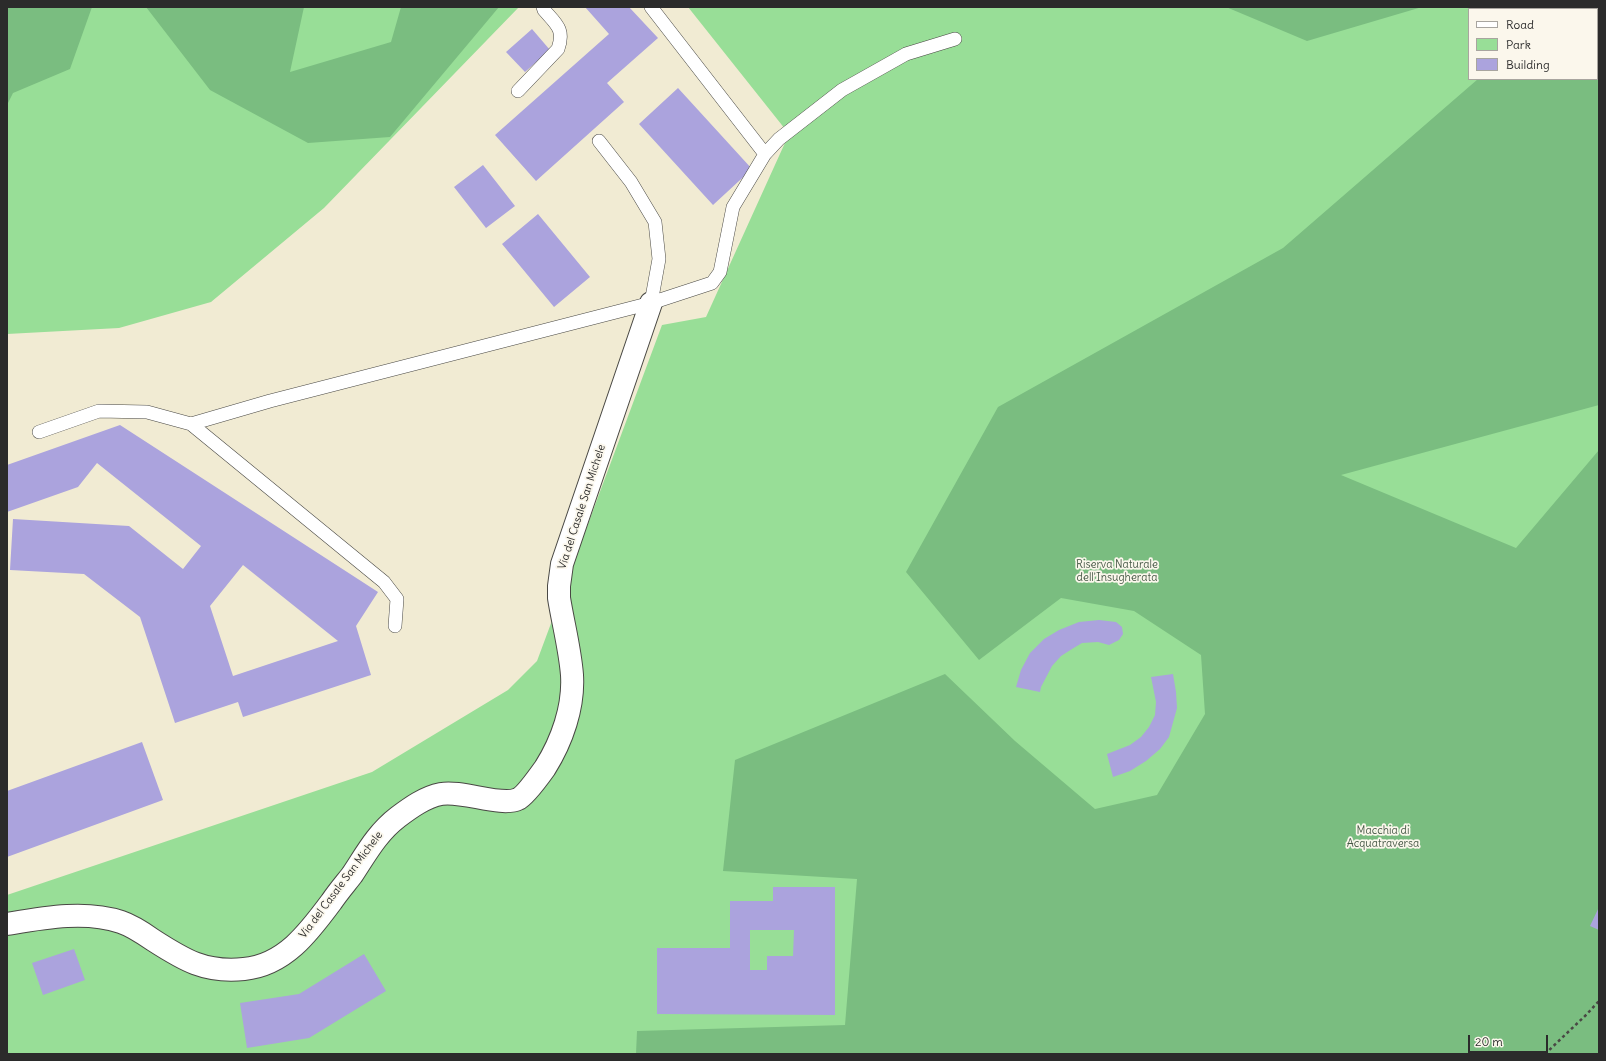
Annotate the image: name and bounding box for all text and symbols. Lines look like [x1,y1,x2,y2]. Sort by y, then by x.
legend [1468,8,1598,80]
text: Road [1506,17,1534,32]
text: Park [1506,37,1531,52]
text: Building [1506,57,1550,72]
street label: Via del Casale San Michele [556,443,608,571]
park label: Riserva Naturale dell'Insugherata [1076,558,1158,584]
park label: Macchia di Acquatraversa [1347,824,1419,850]
street label: Via del Casale San Michele [296,829,386,941]
scale bar [1470,1027,1550,1053]
text: 20 m [1475,1034,1503,1049]

